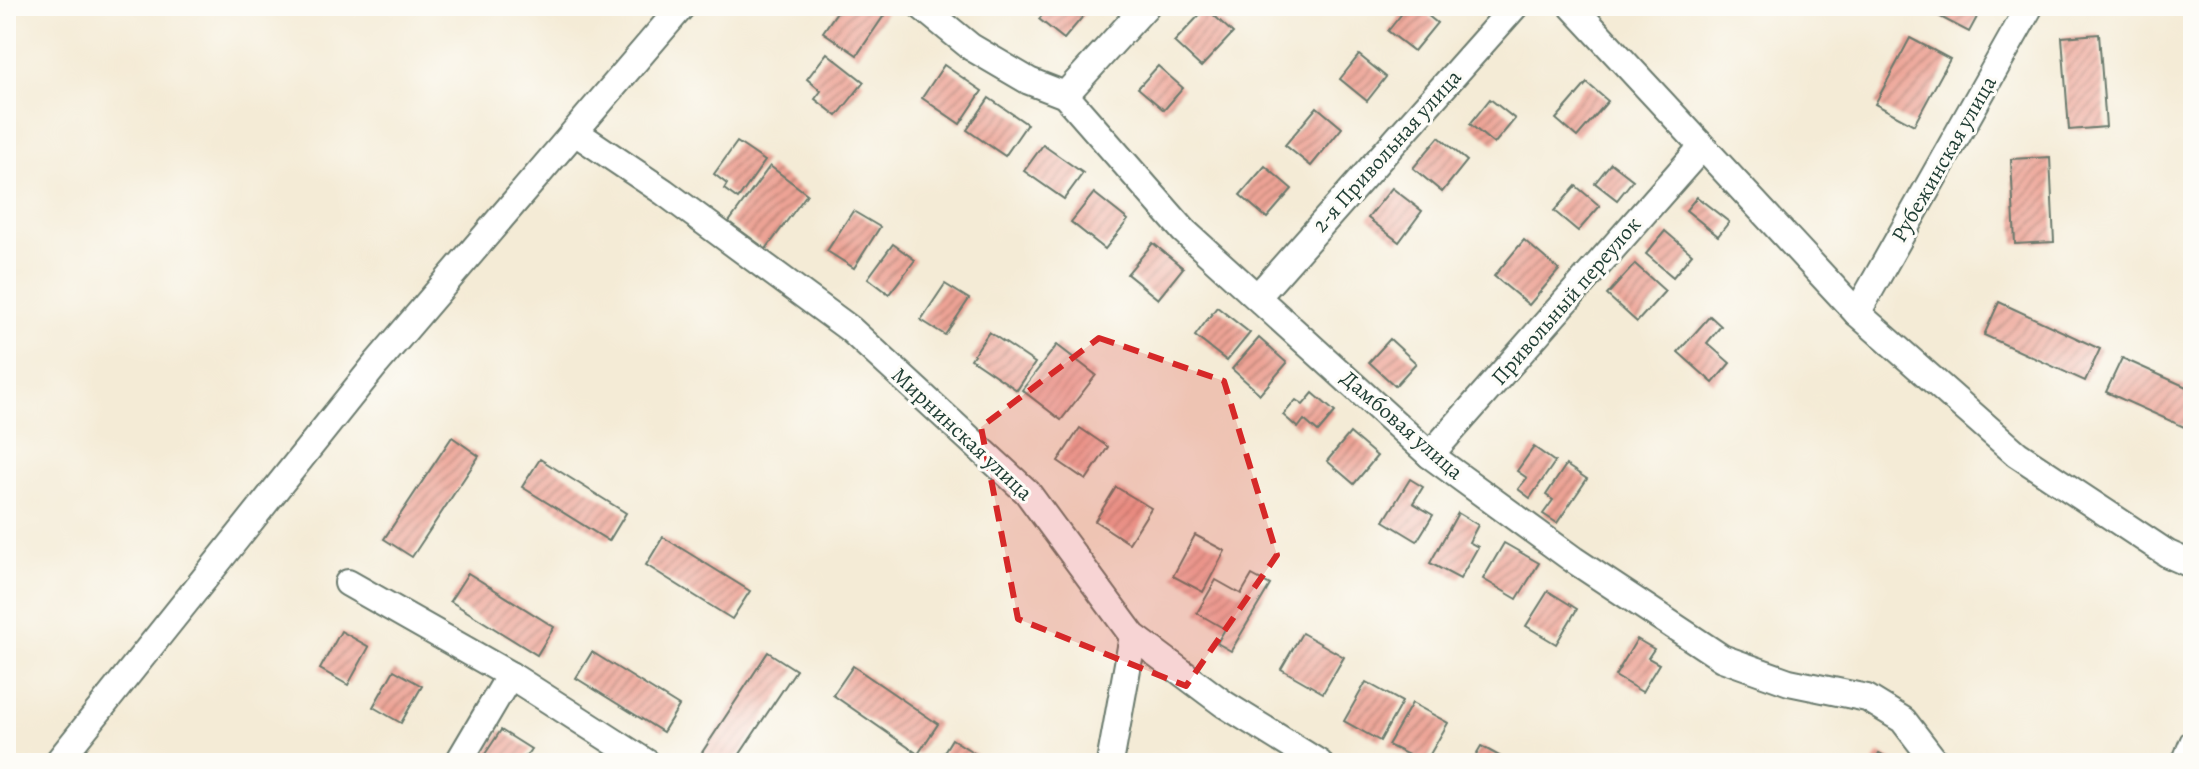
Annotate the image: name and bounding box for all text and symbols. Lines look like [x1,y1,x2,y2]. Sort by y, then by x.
street label: 2-я Привольная улица [1306,62,1469,239]
street label: Рубежинская улица [1884,70,2004,248]
street label: Привольный переулок [1484,210,1648,392]
street label: Мирнинская улица [885,361,1040,508]
street label: Дамбовая улица [1334,363,1470,487]

